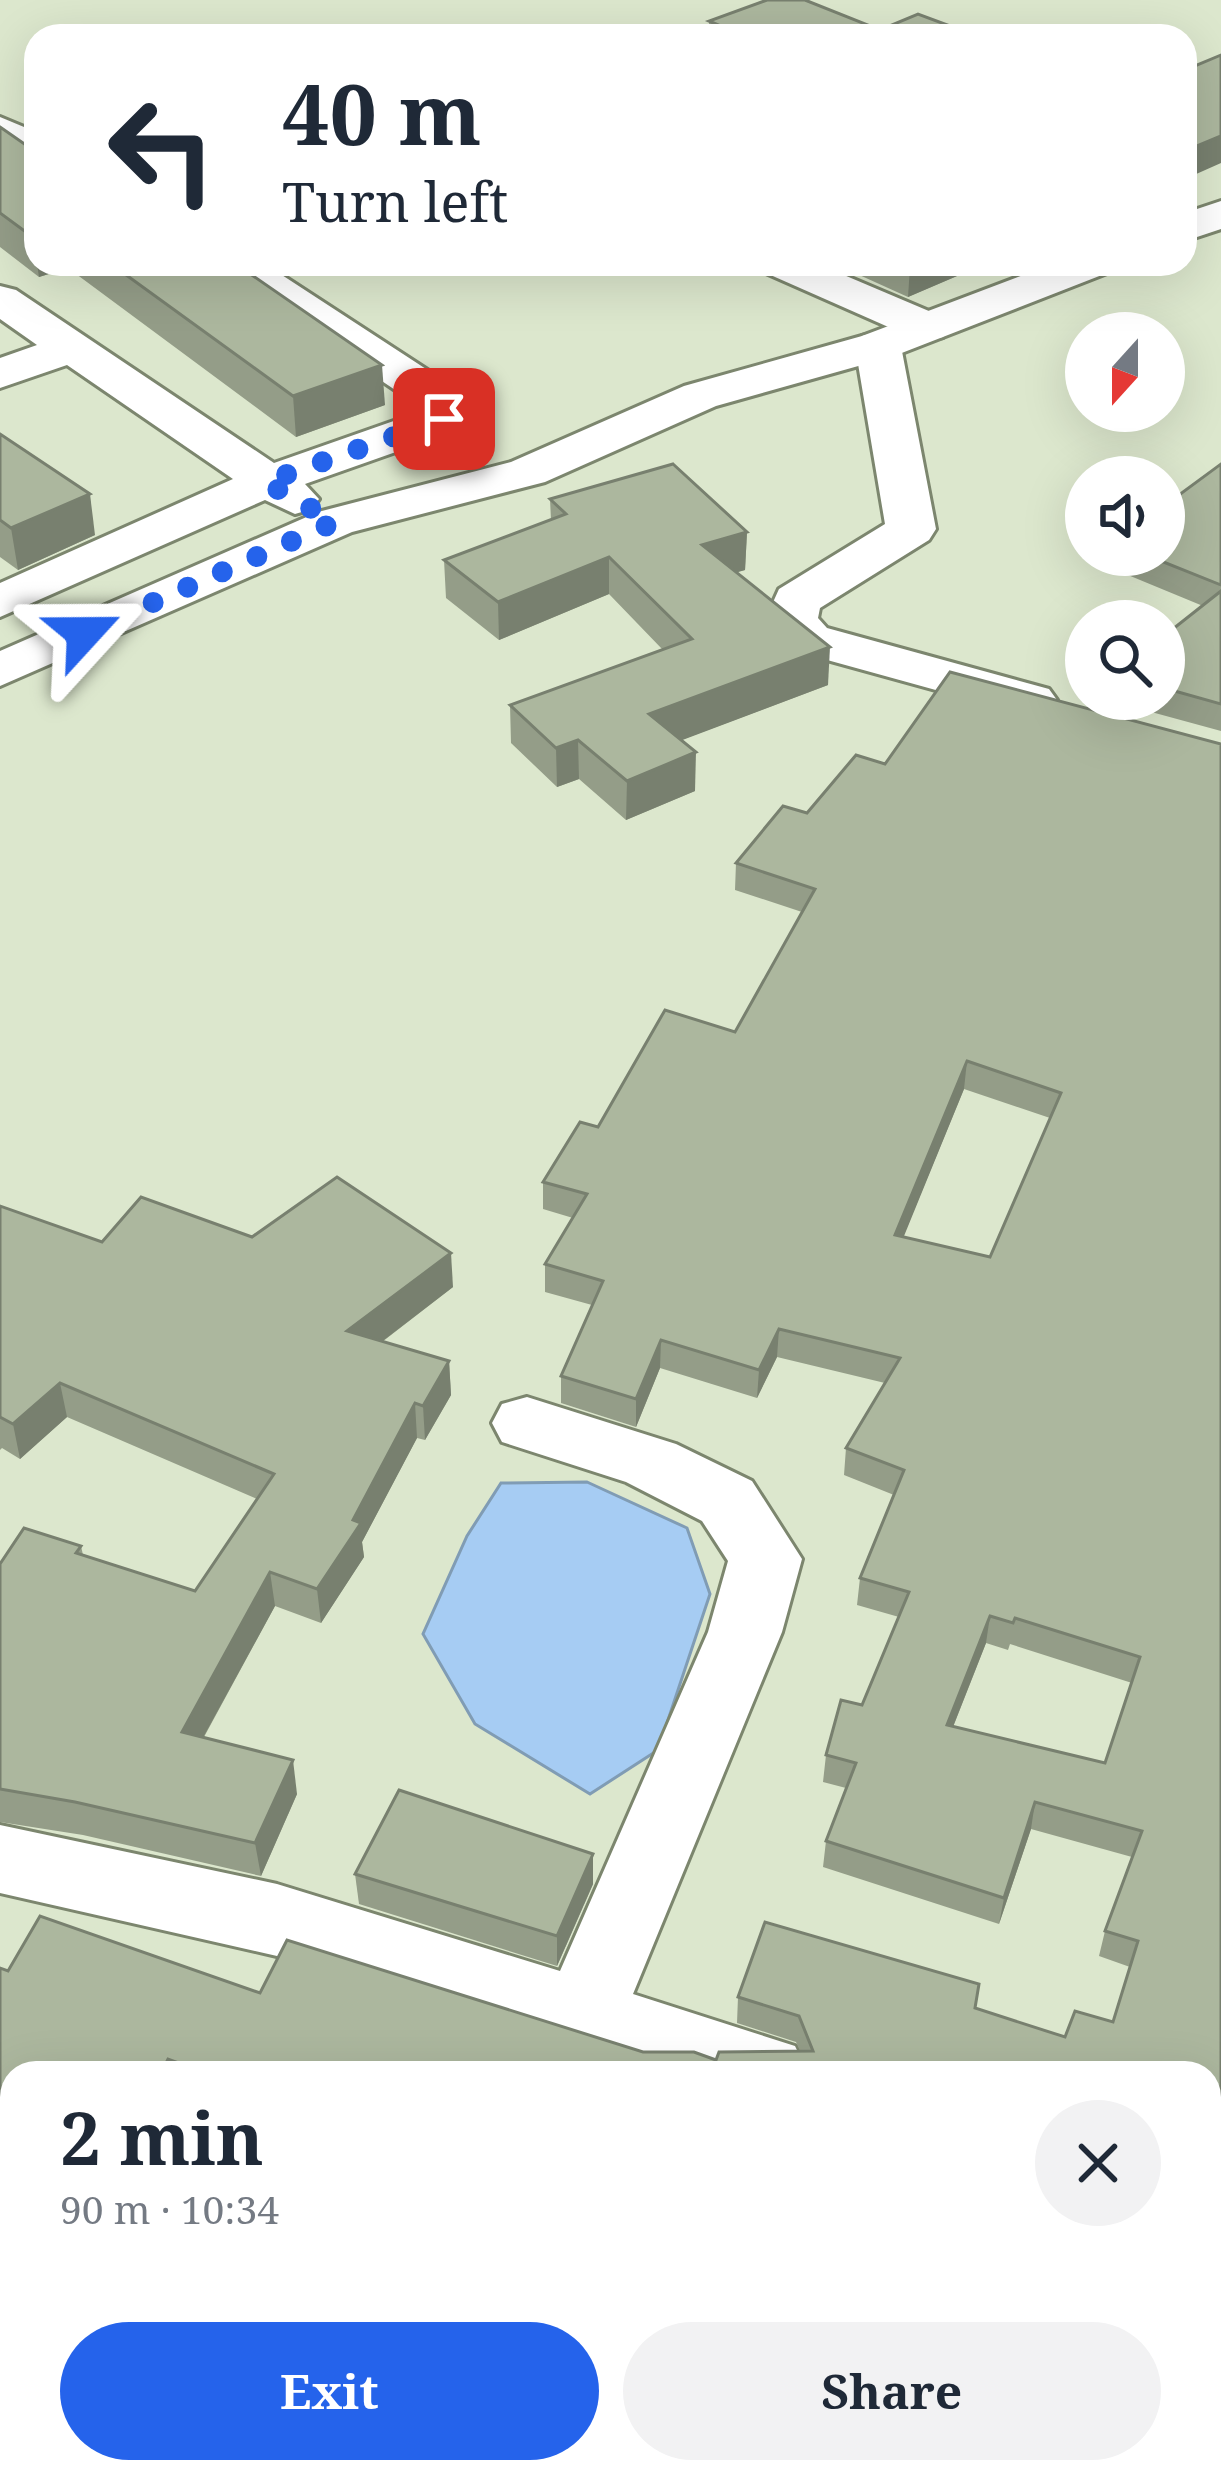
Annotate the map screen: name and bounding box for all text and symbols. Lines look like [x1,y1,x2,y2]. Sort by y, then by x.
text: 40 m [282,55,482,170]
icon: left [84,72,240,228]
text: Turn left [282,164,508,238]
north arrow [1065,312,1185,432]
map controls [1065,312,1185,720]
pin [393,368,495,470]
icon: arrive [411,386,477,452]
button: sound [1065,456,1185,576]
position arrow [21,570,147,696]
button: search [1065,600,1185,720]
text: 2 min [60,2088,264,2186]
button: close [1035,2100,1161,2226]
text: 90 m · 10:34 [60,2182,279,2235]
button: Exit [60,2322,599,2460]
button: Share [623,2322,1161,2460]

